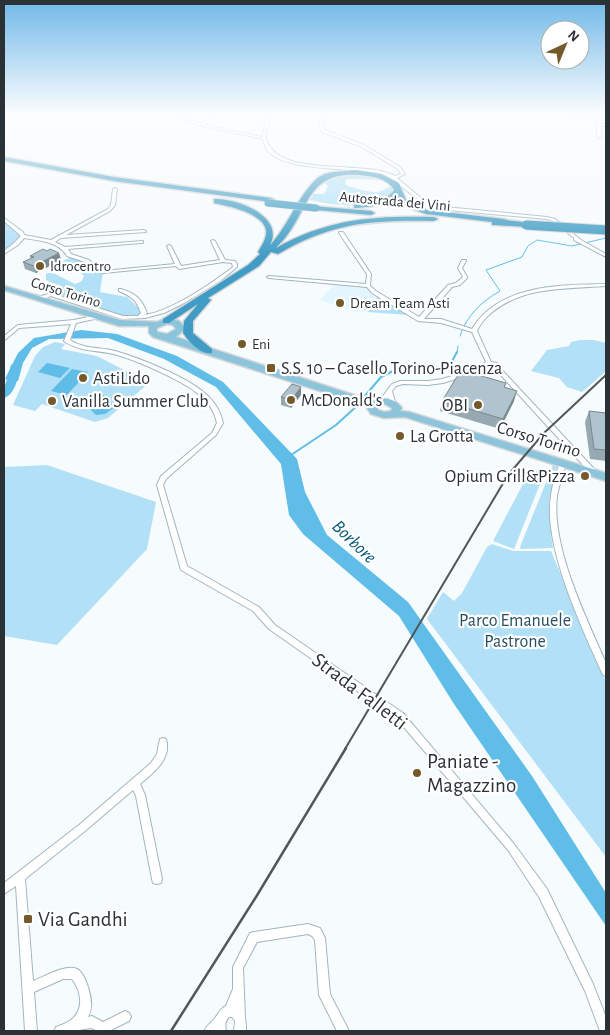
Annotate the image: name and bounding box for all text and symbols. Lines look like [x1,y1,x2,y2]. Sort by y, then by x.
north arrow [540,20,590,70]
text: N [565,28,582,45]
street label: Autostrada dei Vini [339,189,451,214]
place label: Idrocentro [50,259,111,274]
marker: Idrocentro [34,260,46,272]
street label: Corso Torino [29,275,103,310]
place label: Dream Team Asti [350,296,450,311]
marker: Dream Team Asti [334,297,346,309]
place label: Eni [252,337,270,352]
marker: Eni [236,338,248,350]
place label: S.S. 10 – Casello Torino-Piacenza [281,360,502,378]
marker: S.S. 10 – Casello Torino-Piacenza [265,362,277,374]
place label: AstiLido [93,370,150,388]
marker: AstiLido [77,372,89,384]
place label: McDonald's [301,392,383,410]
place label: Vanilla Summer Club [62,393,209,411]
marker: McDonald's [285,394,297,406]
marker: Vanilla Summer Club [46,395,58,407]
place label: OBI [442,397,468,415]
marker: OBI [472,399,484,411]
street label: Corso Torino [495,419,583,461]
place label: La Grotta [410,428,474,446]
marker: La Grotta [394,430,406,442]
place label: Opium Grill&Pizza [445,468,575,486]
marker: Opium Grill&Pizza [579,470,591,482]
water label: Borbore [328,517,380,567]
park label: Parco Emanuele Pastrone [459,612,571,651]
street label: Strada Falletti [308,649,411,734]
place label: Paniate - Magazzino [427,751,516,796]
marker: Paniate - Magazzino [411,767,423,779]
place label: Via Gandhi [38,909,128,930]
marker: Via Gandhi [22,913,34,925]

